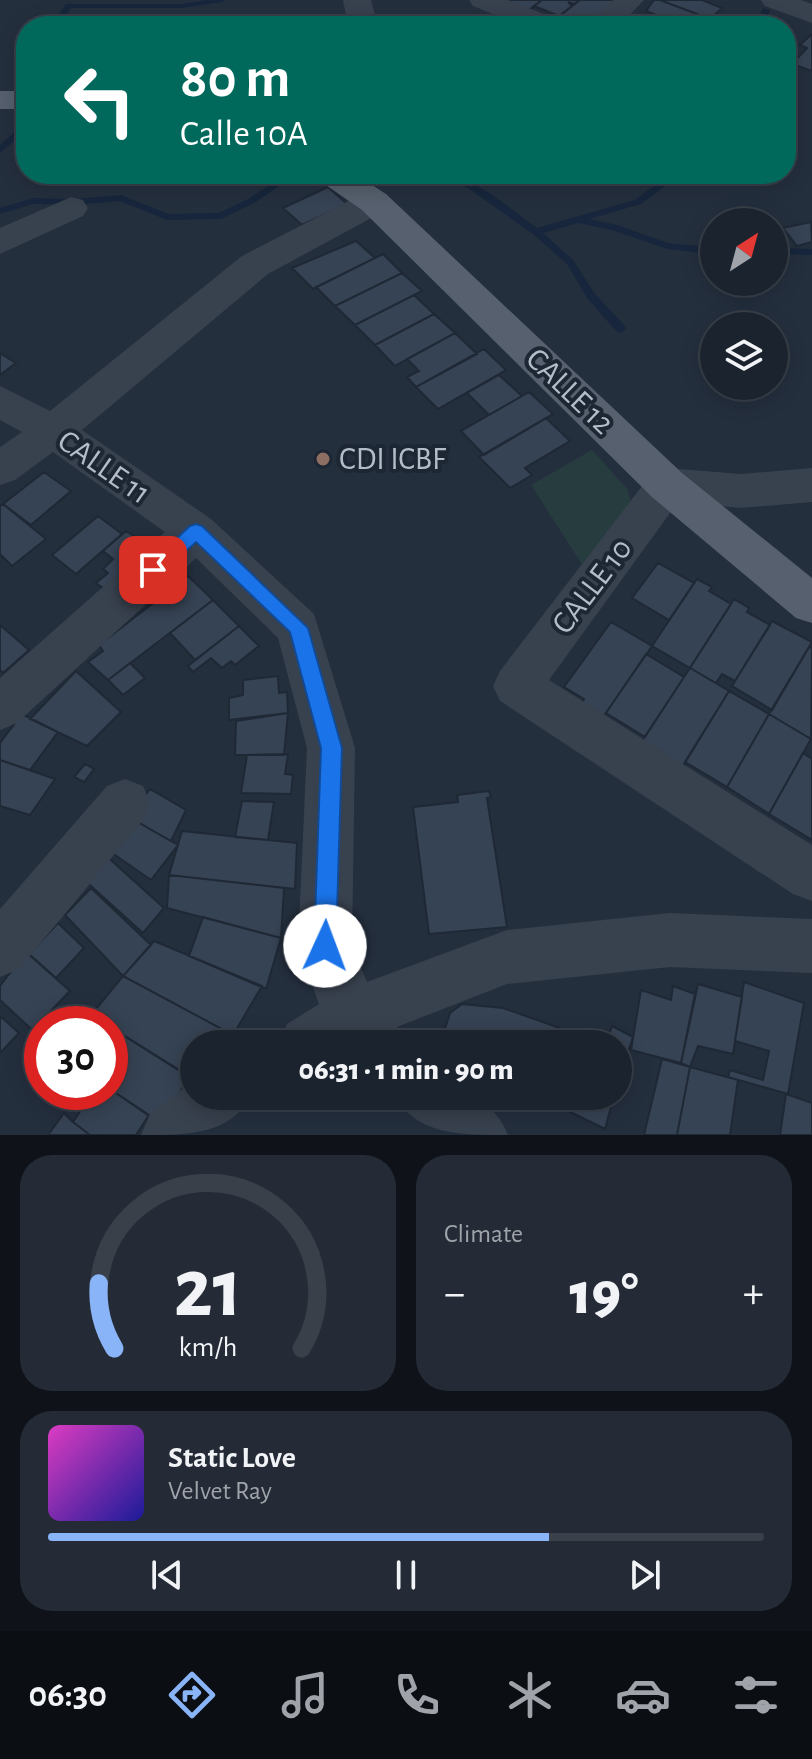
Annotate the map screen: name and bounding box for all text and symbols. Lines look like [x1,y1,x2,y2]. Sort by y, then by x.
icon: left [48,48,152,152]
text: 80 m [180,51,290,107]
text: Calle 10A [180,116,308,152]
north arrow [700,208,788,296]
map controls [700,208,788,400]
button: layers [700,312,788,400]
street label: CALLE 12 [520,342,620,440]
street label: CALLE 11 [52,424,156,510]
place label: CDI ICBF [339,443,447,475]
marker: CDI ICBF [314,450,332,468]
street label: CALLE 10 [546,532,638,640]
pin [119,536,187,604]
icon: arrive [131,548,175,592]
position arrow [283,904,367,988]
speed limit sign: 30 [24,1006,128,1110]
text: 06:31 · 1 min · 90 m [298,1055,514,1085]
text: Climate [444,1221,523,1247]
text: 21 [173,1248,243,1332]
text: 19° [570,1265,638,1325]
text: − [444,1272,465,1316]
text: + [743,1272,764,1316]
text: km/h [179,1333,237,1362]
text: Static Love [168,1443,296,1473]
text: Velvet Ray [168,1478,272,1504]
icon: previous [145,1553,189,1597]
icon: pause [384,1553,428,1597]
icon: next [623,1553,667,1597]
icon: directions [164,1667,220,1723]
icon: music [277,1667,333,1723]
icon: phone [389,1667,445,1723]
icon: climate [502,1667,558,1723]
icon: car [615,1667,671,1723]
icon: filters [728,1667,784,1723]
text: 06:30 [28,1677,107,1713]

